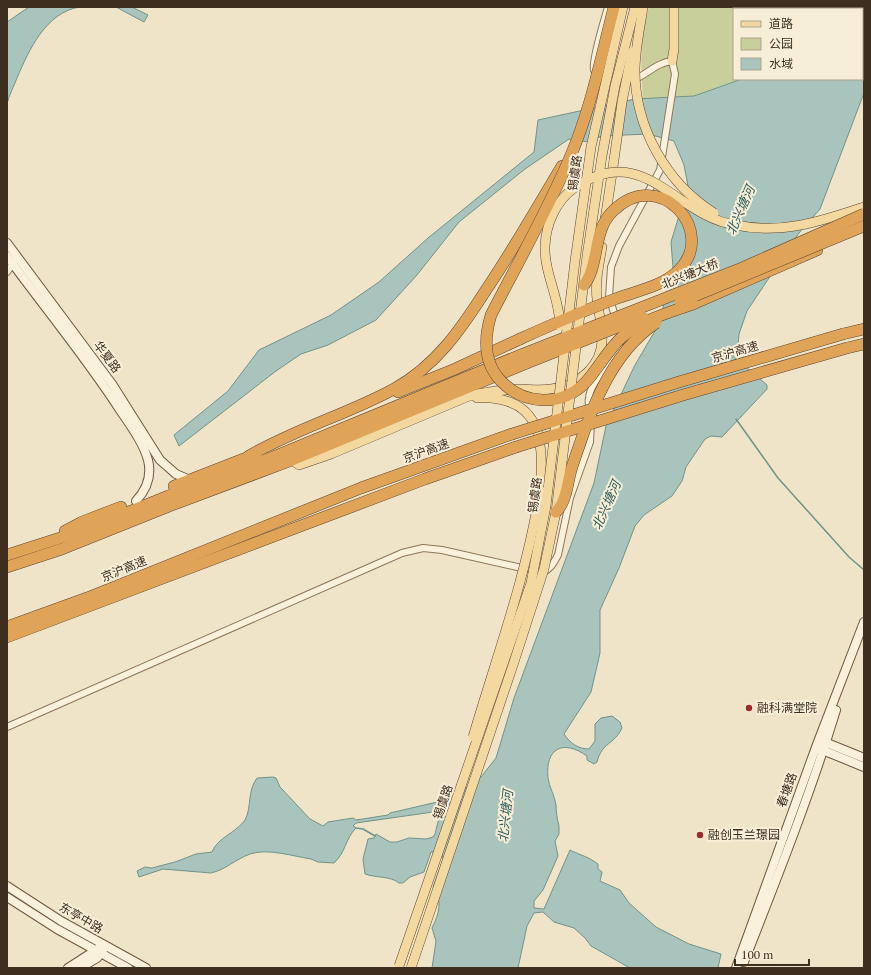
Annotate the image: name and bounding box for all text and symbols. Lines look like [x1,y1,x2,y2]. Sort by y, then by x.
legend [733,8,863,80]
text: 道路 [769,16,793,31]
text: 公园 [769,36,793,51]
text: 水域 [769,56,793,71]
street label: 锡虞路 [565,154,584,192]
water label: 北兴塘河 [721,180,760,237]
street label: 北兴塘大桥 [659,255,720,292]
street label: 华夏路 [91,338,124,376]
street label: 京沪高速 [710,338,760,365]
street label: 京沪高速 [401,435,451,466]
water label: 北兴塘河 [587,475,626,532]
street label: 锡虞路 [525,476,544,514]
street label: 京沪高速 [99,553,149,584]
place label: 融科满堂院 [757,700,817,715]
marker: 融科满堂院 [744,703,754,713]
street label: 春塘路 [773,770,800,809]
street label: 锡虞路 [430,782,455,821]
water label: 北兴塘河 [493,786,517,843]
place label: 融创玉兰璟园 [708,827,780,842]
marker: 融创玉兰璟园 [695,830,705,840]
street label: 东亭中路 [57,899,106,936]
scale bar [735,941,809,967]
text: 100 m [741,947,774,962]

